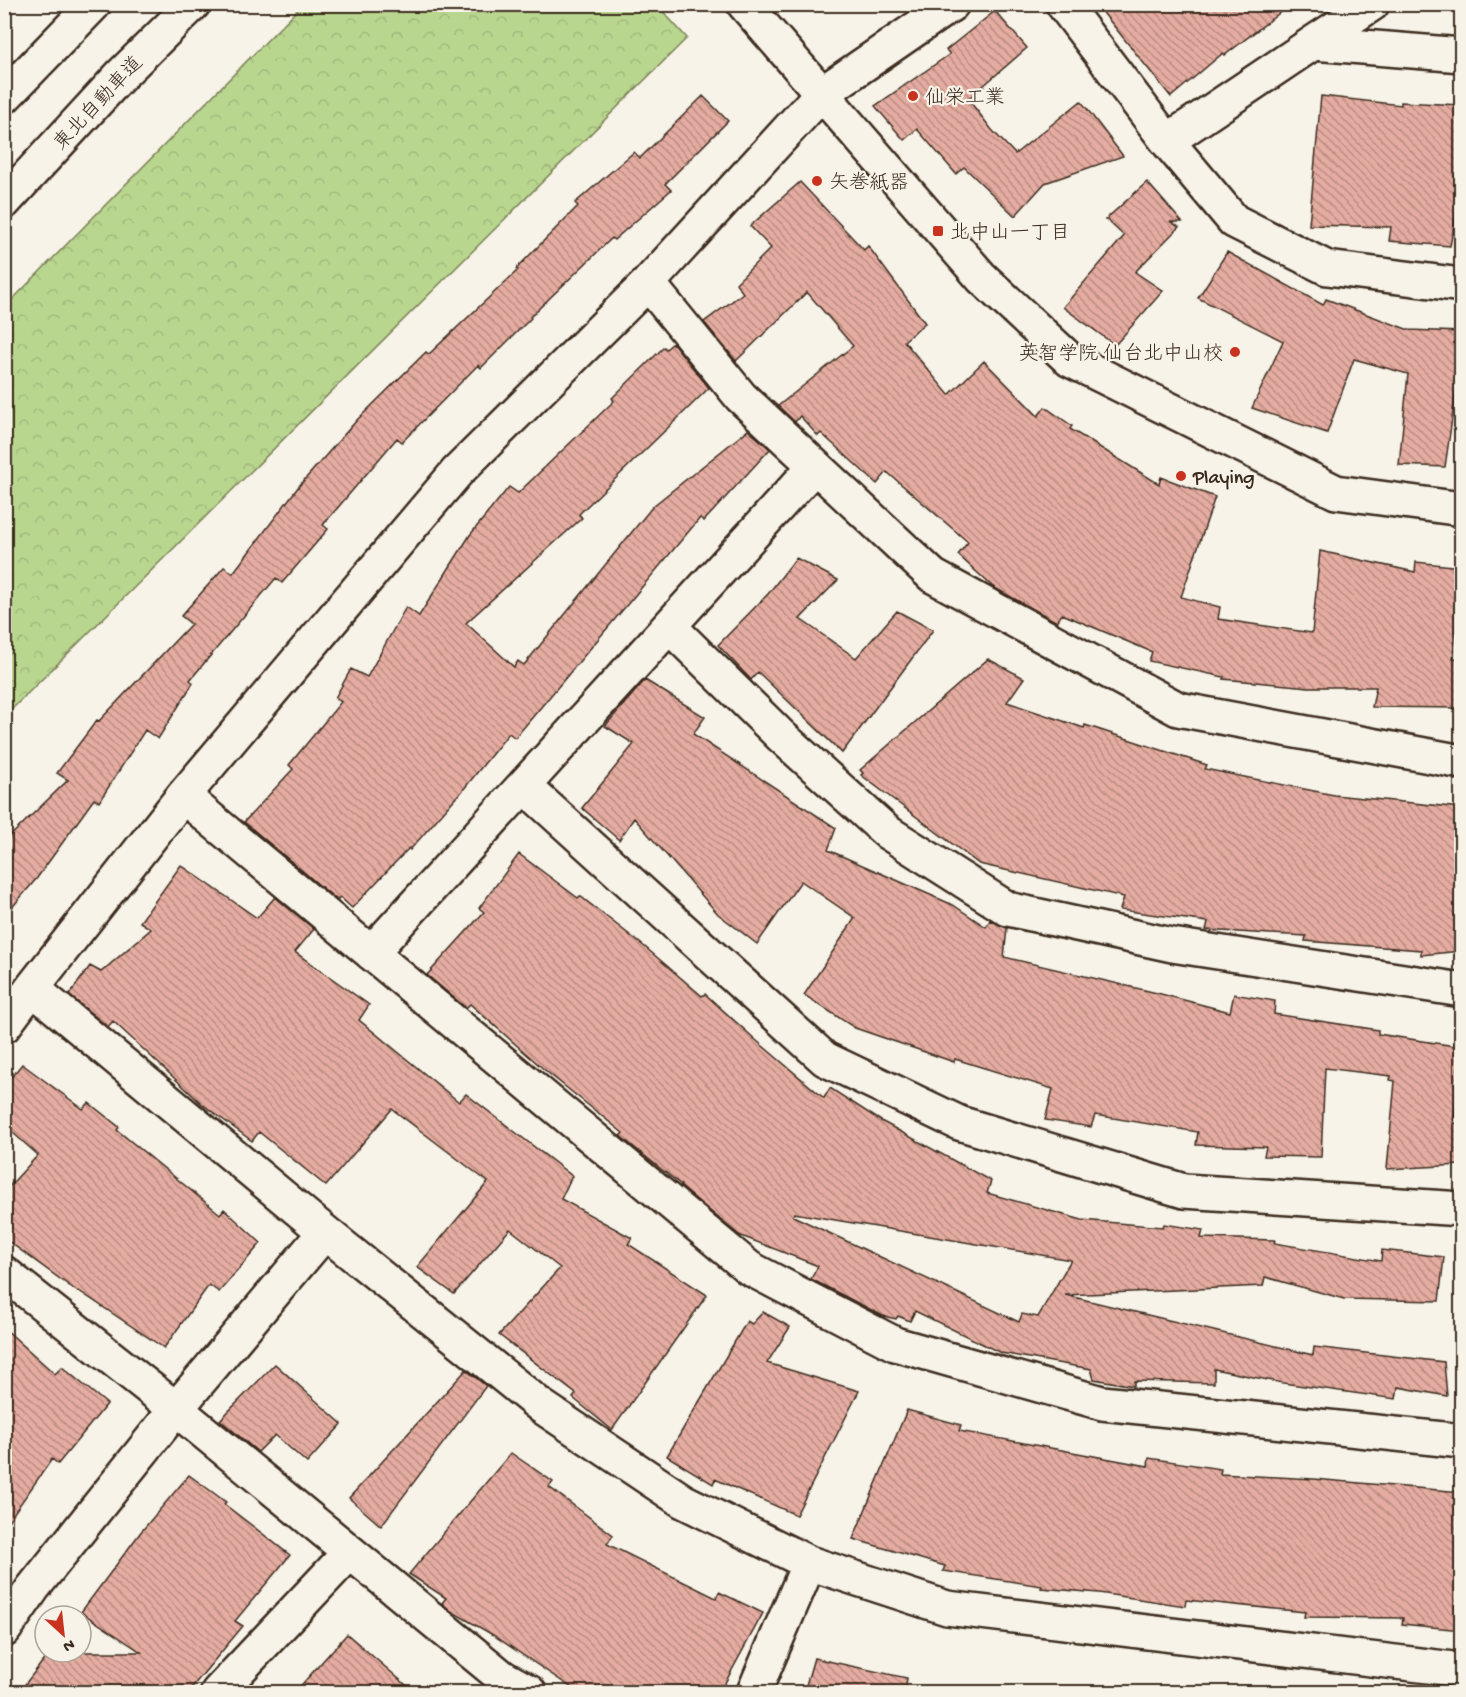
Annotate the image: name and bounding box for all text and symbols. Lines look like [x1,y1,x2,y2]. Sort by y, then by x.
street label: 東北自動車道 [49,51,149,156]
place label: 仙栄工業 [925,87,1005,111]
marker: 仙栄工業 [906,89,920,103]
place label: 矢巻紙器 [829,171,909,196]
marker: 矢巻紙器 [810,174,824,188]
place label: 北中山一丁目 [950,221,1070,246]
marker: 北中山一丁目 [931,224,945,238]
place label: 英智学院 仙台北中山校 [1018,342,1223,367]
marker: 英智学院 仙台北中山校 [1228,345,1242,359]
place label: Playing [1192,468,1255,491]
marker: Playing [1174,469,1188,483]
north arrow [33,1604,93,1664]
text: N [59,1633,77,1655]

